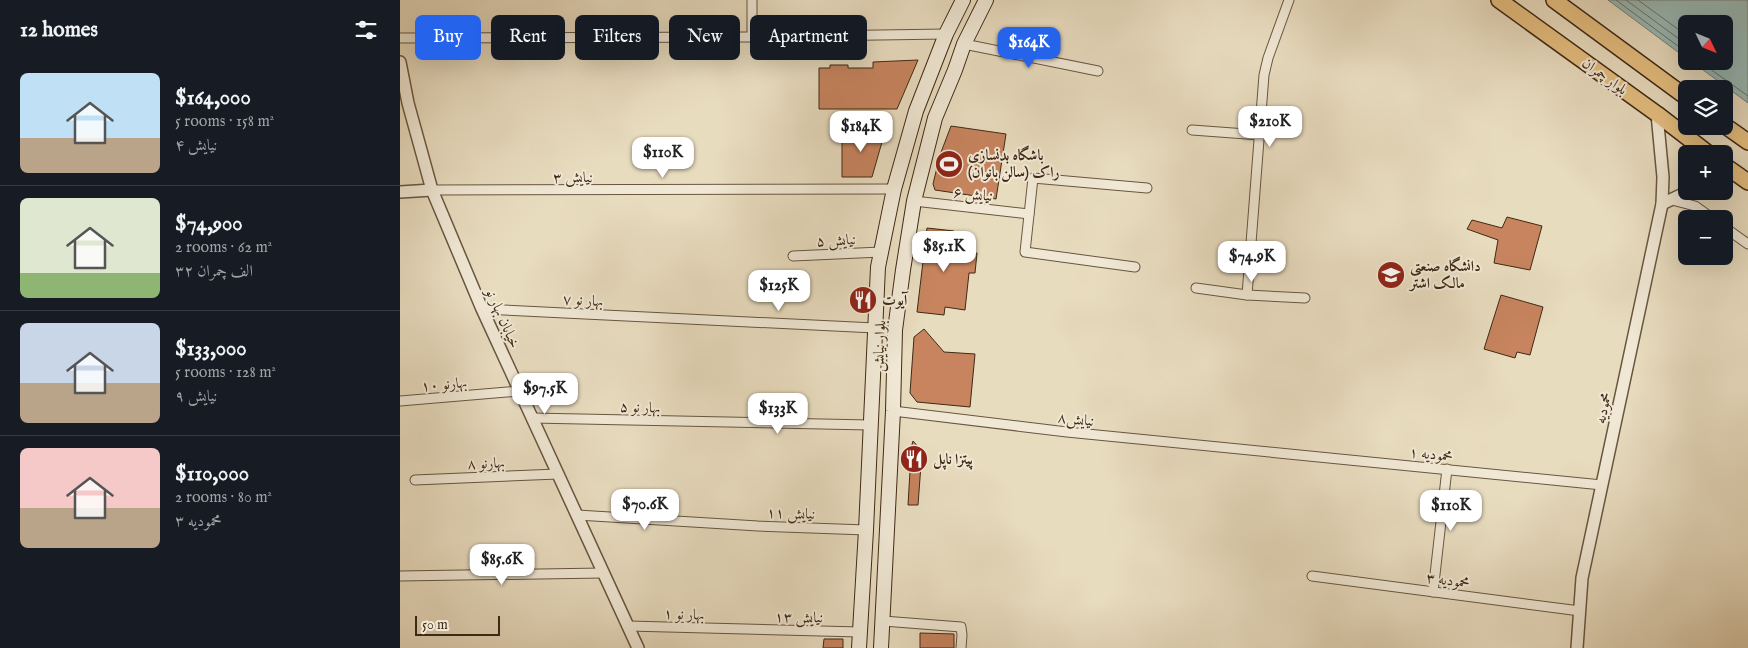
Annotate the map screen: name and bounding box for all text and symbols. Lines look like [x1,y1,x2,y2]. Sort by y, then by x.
chip: Buy [415,15,481,60]
chip: Rent [491,15,565,60]
chip: Filters [575,15,659,60]
chip: New [669,15,740,60]
chip: Apartment [750,15,867,60]
north arrow [1678,15,1732,70]
map controls [1678,15,1733,265]
icon: filters [352,16,380,44]
text: 12 homes [20,17,98,44]
pin: $164K [994,27,1064,69]
text: $164K [1009,33,1049,53]
street label: بلوار چمران [1578,53,1631,99]
button: layers [1678,80,1733,135]
text: $164,000 [175,85,251,112]
icon: home [60,93,120,153]
pin: $210K [1235,106,1305,148]
pin: $184K [826,110,896,153]
text: 5 rooms · 158 m² [175,112,274,132]
text: $210K [1249,112,1291,132]
text: $184K [841,117,881,137]
text: نیایش ۴ [175,136,217,156]
pin: $110K [628,136,698,179]
text: $110K [643,143,683,163]
place label: باشگاه بدنسازی راک (سالن بانوان) [968,145,1059,183]
button: + [1678,145,1733,200]
sports icon: باشگاه بدنسازی راک (سالن بانوان) [934,149,964,179]
street label: نیایش ۳ [553,168,593,187]
street label: نیایش ۶ [952,183,994,206]
button: − [1678,210,1733,265]
text: $74,900 [175,211,243,238]
icon: home [60,218,120,278]
street label: نیایش ۵ [816,230,856,251]
pin: $85.1K [903,230,985,273]
text: $85.1K [923,237,965,257]
text: 2 rooms · 62 m² [175,238,272,258]
pin: $74.9K [1211,240,1293,283]
text: $74.9K [1229,247,1275,267]
place label: دانشگاه صنعتی مالک اشتر [1408,256,1481,293]
school or university icon: دانشگاه صنعتی مالک اشتر [1376,260,1406,290]
text: ۳۲ الف چمران [175,262,253,282]
pin: $125K [744,270,814,312]
text: $125K [759,276,799,296]
street label: خیابان بهار نو [480,283,524,351]
restaurant icon: آیوت [848,285,878,315]
street label: ۷ بهار نو [562,290,604,311]
place label: آیوت [882,291,909,310]
street label: بلوار نیایش [869,320,890,372]
text: $133,000 [175,336,247,363]
icon: home [60,343,120,403]
text: 5 rooms · 128 m² [175,363,276,383]
pin: $97.5K [504,372,586,415]
street label: ۱۰ بهارنو [420,373,468,396]
text: $97.5K [523,379,567,399]
text: نیایش ۹ [175,387,217,407]
street label: محمودیه [1591,390,1616,425]
pin: $133K [743,392,813,435]
street label: ۵ بهار نو [619,397,661,418]
text: $133K [759,399,797,419]
street label: نیایش۸ [1057,408,1095,431]
street label: ۱ محمودیه [1408,443,1454,466]
restaurant icon: پیتزا ناپل [899,444,929,474]
place label: پیتزا ناپل [933,450,973,470]
street label: ۸ بهارنو [467,453,505,474]
text: $110,000 [175,461,249,488]
icon: home [60,468,120,528]
text: 2 rooms · 80 m² [175,488,272,508]
pin: $70.6K [604,488,686,531]
pin: $110K [1416,490,1486,532]
text: $70.6K [622,495,668,515]
text: $110K [1431,496,1471,516]
street label: نیایش ۱۱ [766,503,816,524]
text: ۳ محمودیه [175,512,221,532]
pin: $85.6K [461,544,543,586]
text: $85.6K [481,550,523,570]
street label: ۳ محمودیه [1425,568,1471,593]
street label: ۱ بهار نو [663,604,705,625]
street label: نیایش ۱۳ [775,608,823,627]
scale bar [415,613,500,636]
text: 50 m [422,616,448,634]

